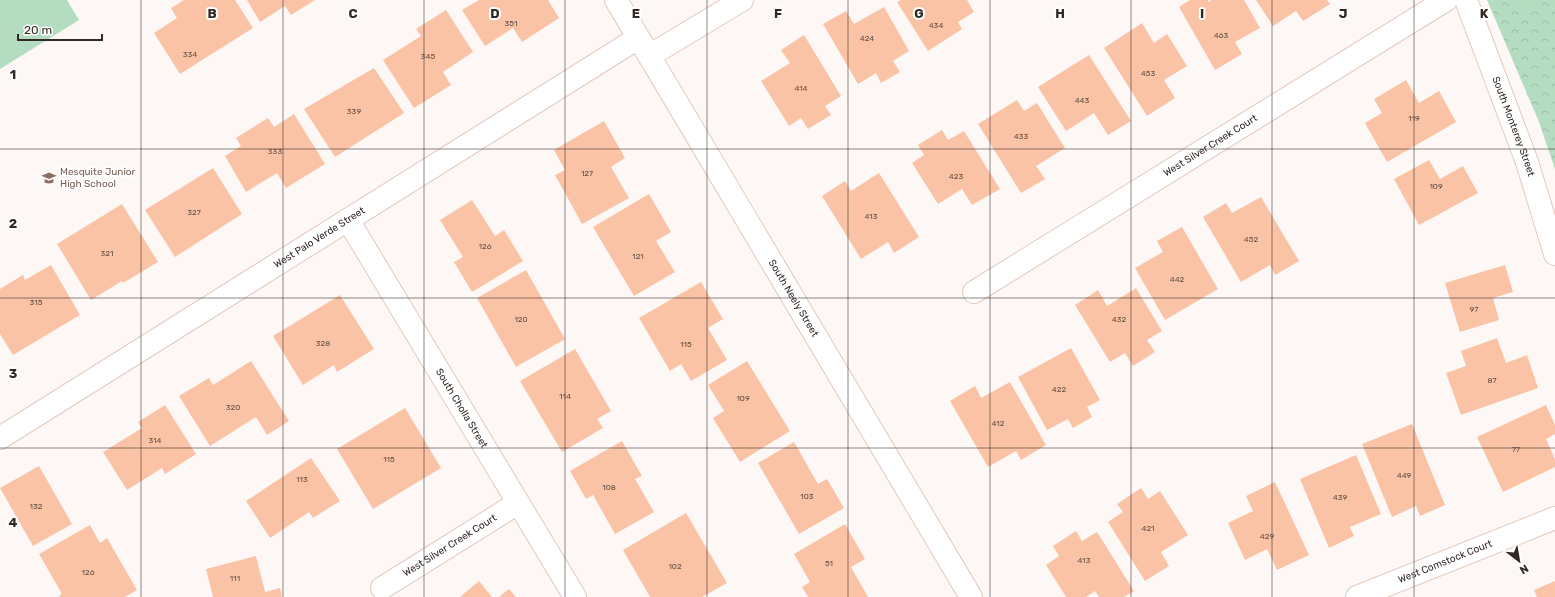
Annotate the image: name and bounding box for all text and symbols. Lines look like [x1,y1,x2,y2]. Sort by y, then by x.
text: B [207,6,217,21]
text: C [348,6,358,21]
text: D [490,6,500,21]
text: E [632,6,640,21]
text: F [774,6,782,21]
text: G [914,6,924,21]
text: H [1055,6,1065,21]
text: I [1200,6,1204,21]
text: J [1339,6,1347,21]
text: K [1480,6,1489,21]
scale bar [18,16,102,42]
house number: 351 [505,19,517,28]
house number: 434 [929,21,943,30]
text: 20 m [24,23,52,37]
house number: 463 [1214,31,1228,40]
house number: 424 [860,34,874,43]
house number: 334 [183,50,197,59]
house number: 345 [421,52,436,61]
text: 1 [10,67,16,82]
house number: 453 [1141,69,1155,78]
street label: South Monterey Street [1489,75,1537,178]
house number: 414 [794,84,808,93]
house number: 443 [1075,96,1090,105]
house number: 339 [347,107,361,116]
street label: West Silver Creek Court [1161,112,1260,179]
house number: 119 [1408,114,1420,123]
house number: 433 [1014,132,1028,141]
house number: 333 [268,147,282,156]
place label: Mesquite Junior High School [60,166,136,190]
house number: 127 [581,169,593,178]
school or university icon: Mesquite Junior High School [41,170,57,186]
house number: 423 [949,172,963,181]
house number: 109 [1429,182,1443,191]
street label: West Palo Verde Street [272,205,367,271]
house number: 327 [187,208,201,217]
house number: 413 [864,212,878,221]
text: 2 [9,216,17,231]
house number: 452 [1244,235,1259,244]
house number: 126 [479,242,492,251]
house number: 321 [101,249,113,258]
house number: 121 [632,252,644,261]
street label: South Neely Street [766,257,821,339]
house number: 442 [1170,275,1185,284]
house number: 315 [30,298,43,307]
house number: 97 [1470,305,1478,314]
house number: 120 [514,315,528,324]
house number: 432 [1112,315,1127,324]
house number: 328 [316,339,330,348]
house number: 115 [680,340,692,349]
text: 3 [9,366,18,381]
street label: South Cholla Street [433,366,490,451]
house number: 87 [1487,376,1497,385]
house number: 422 [1052,385,1066,394]
house number: 114 [559,392,571,401]
house number: 109 [736,394,750,403]
house number: 320 [226,403,240,412]
house number: 412 [992,419,1005,428]
house number: 314 [148,436,162,445]
house number: 77 [1512,445,1520,454]
house number: 115 [383,455,395,464]
house number: 449 [1397,471,1412,480]
house number: 113 [296,475,308,484]
house number: 108 [602,483,616,492]
house number: 103 [800,492,814,501]
house number: 439 [1333,493,1348,502]
house number: 132 [30,502,43,511]
street label: West Silver Creek Court [401,512,499,579]
text: 4 [9,515,18,530]
house number: 421 [1141,524,1155,533]
house number: 429 [1260,532,1274,541]
street label: West Comstock Court [1396,538,1494,586]
north arrow [1499,541,1539,581]
house number: 413 [1077,556,1091,565]
house number: 51 [825,559,833,568]
house number: 102 [668,562,682,571]
text: N [1517,562,1531,577]
house number: 126 [82,568,95,577]
house number: 111 [230,574,240,583]

